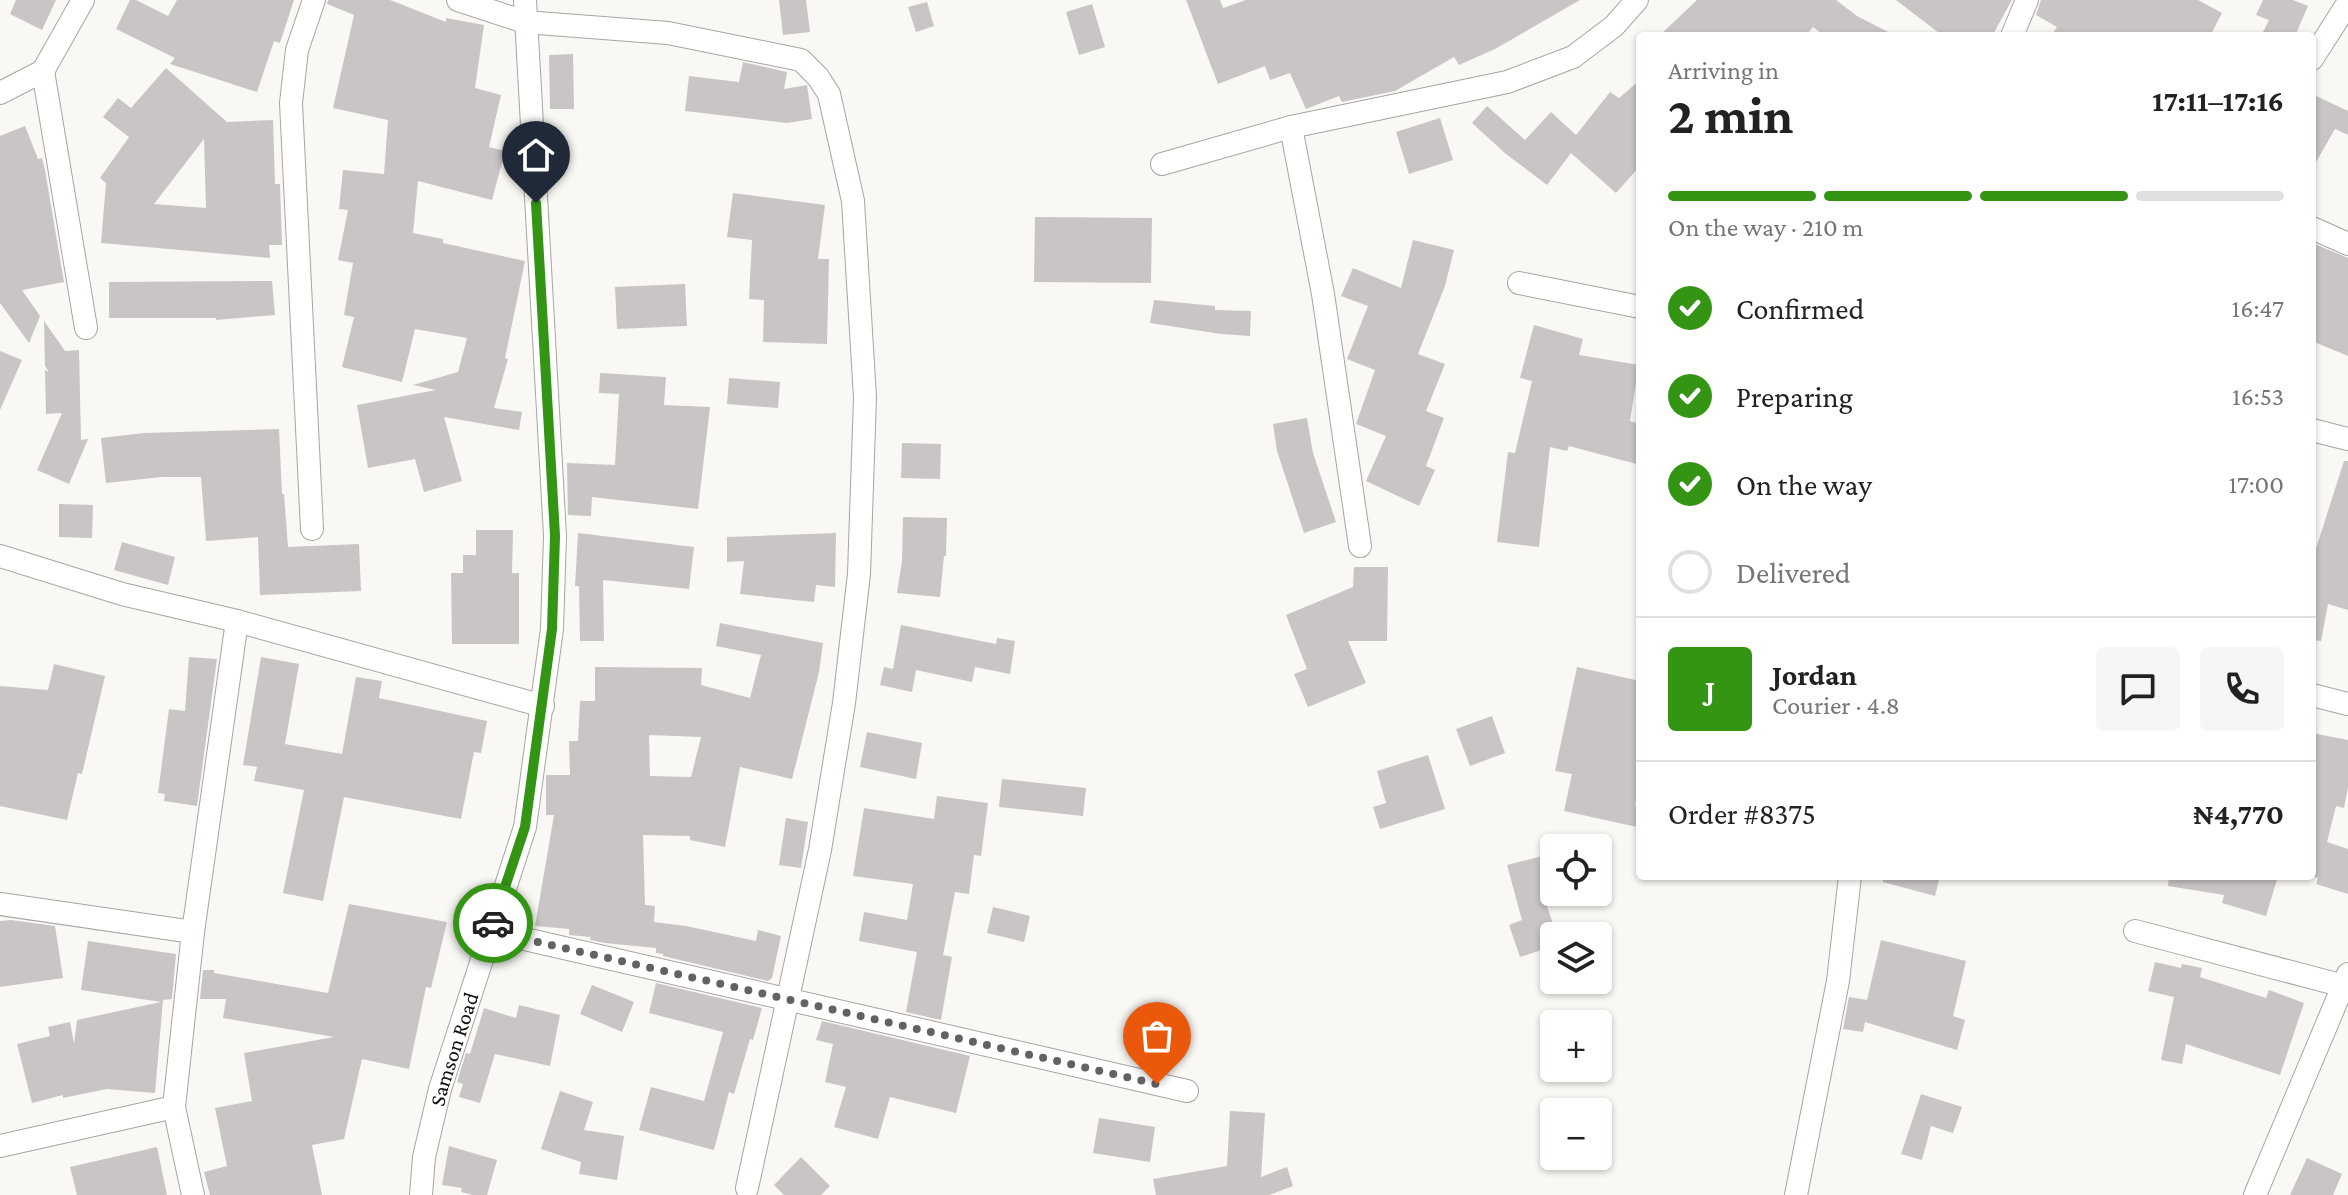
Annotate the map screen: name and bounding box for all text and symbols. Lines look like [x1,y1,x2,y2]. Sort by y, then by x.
text: Arriving in [1668,56,1779,85]
text: 17:11–17:16 [2152,84,2284,117]
text: 2 min [1668,86,1793,144]
pin [502,121,570,203]
icon: home [514,133,558,177]
text: On the way · 210 m [1668,213,1863,242]
icon: check [1668,286,1712,330]
text: Confirmed [1736,292,1864,325]
text: 16:47 [2232,294,2284,323]
icon: check [1668,374,1712,418]
text: Preparing [1736,380,1853,413]
text: 16:53 [2232,382,2284,411]
icon: check [1668,462,1712,506]
text: On the way [1736,468,1872,501]
text: 17:00 [2228,470,2284,499]
text: Delivered [1736,556,1851,589]
button: chat [2096,647,2180,731]
button: phone [2200,647,2284,731]
text: Jordan [1772,658,1857,691]
text: J [1705,673,1715,706]
text: Courier · 4.8 [1772,691,1900,720]
text: Order #8375 [1668,797,1816,830]
text: ₦4,770 [2193,797,2284,830]
map controls [1540,834,1612,1170]
button: locate [1540,834,1612,906]
courier [453,883,533,963]
icon: car [471,901,515,945]
button: layers [1540,922,1612,994]
street label: Samson Road [424,989,484,1109]
pin [1123,1002,1191,1084]
button: + [1540,1010,1612,1082]
icon: bag [1135,1014,1179,1058]
button: − [1540,1098,1612,1170]

